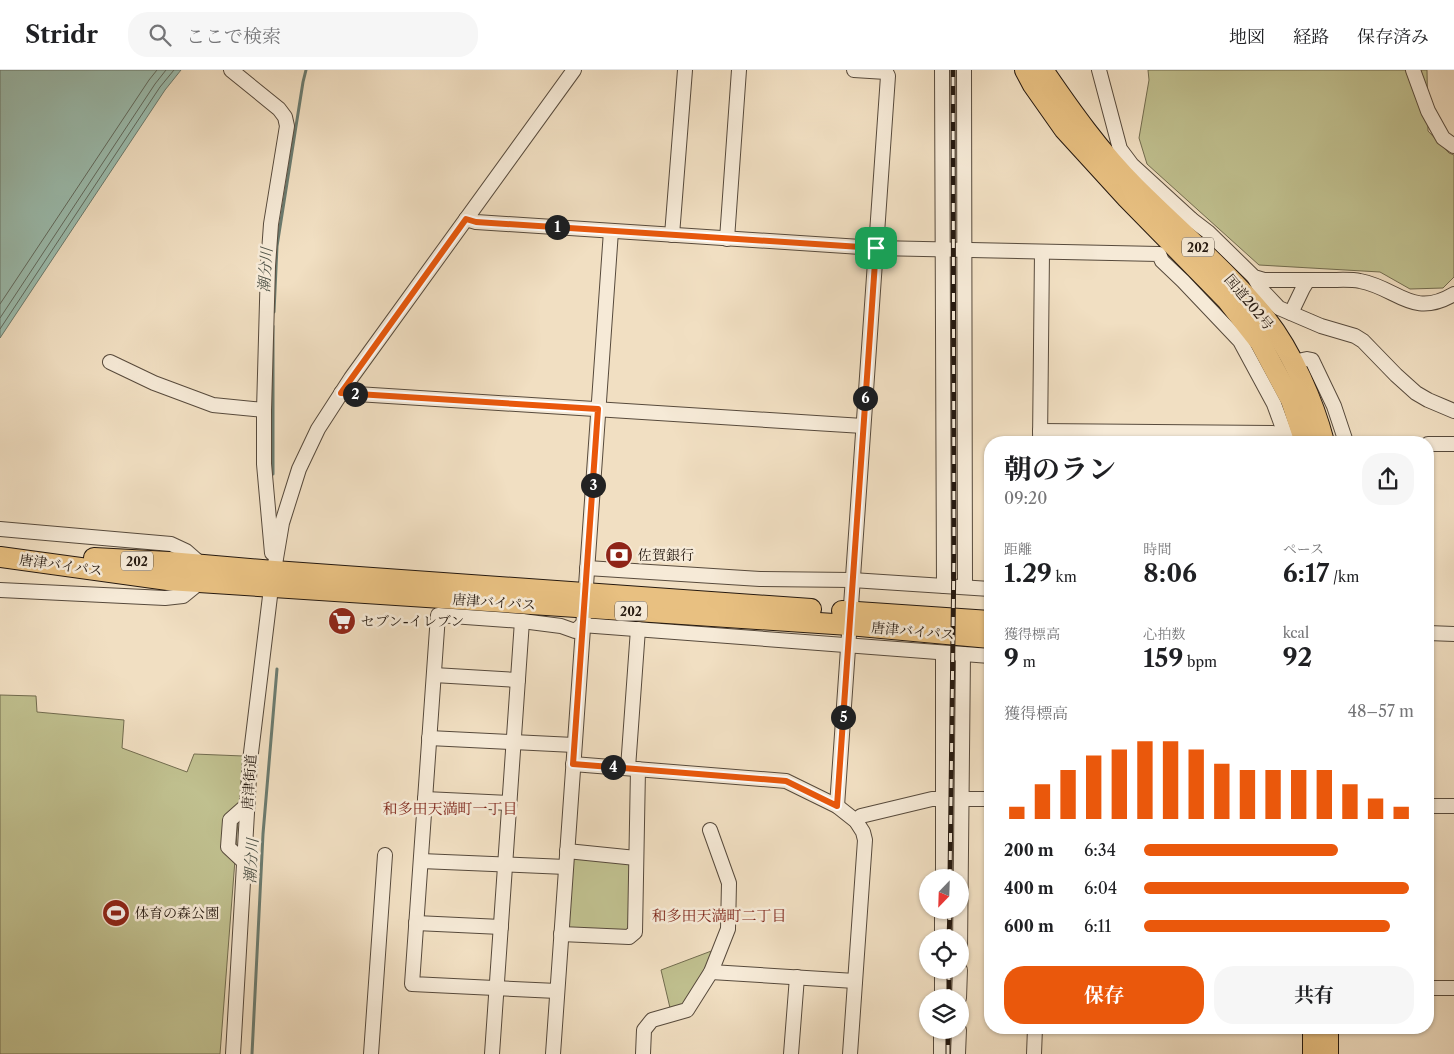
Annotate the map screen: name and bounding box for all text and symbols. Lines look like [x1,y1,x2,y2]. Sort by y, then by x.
search box [128,12,478,57]
text: Stridr [25,20,98,49]
icon: search [146,21,174,49]
text: ここで検索 [186,25,281,48]
text: 地図 [1229,26,1265,48]
text: 経路 [1293,26,1329,48]
text: 保存済み [1357,26,1429,48]
pin: 1 [544,214,570,240]
text: 1 [554,218,561,236]
pin [855,227,897,269]
icon: arrive [862,234,890,262]
road number: 202 [1182,238,1214,256]
water label: 潮分川 [254,245,276,293]
street label: 国道202号 [1221,271,1277,333]
pin: 2 [342,382,368,406]
text: 2 [351,385,360,403]
pin: 6 [852,386,878,410]
text: 6 [861,389,870,407]
text: 朝のラン [1004,452,1116,486]
button: share [1362,453,1414,505]
pin: 3 [580,472,606,498]
text: 3 [590,476,597,494]
text: 09:20 [1004,488,1047,508]
bank icon: 佐賀銀行 [604,540,634,570]
text: 距離 [1004,540,1032,558]
text: 時間 [1143,540,1171,558]
text: ペース [1283,540,1324,558]
place label: 佐賀銀行 [638,546,694,564]
street label: 唐津バイパス [18,550,104,580]
road number: 202 [121,552,153,571]
text: 1.29 [1004,558,1052,589]
text: 8:06 [1143,558,1197,589]
text: 6:17 [1283,558,1329,589]
text: km [1052,568,1077,586]
text: /km [1329,568,1359,586]
street label: 唐津バイパス [452,590,536,614]
road number: 202 [615,602,647,620]
supermarket icon: セブン-イレブン [327,606,357,636]
place label: セブン-イレブン [361,612,464,630]
street label: 唐津バイパス [871,618,955,644]
text: kcal [1283,624,1309,642]
text: 獲得標高 [1004,625,1060,643]
text: 心拍数 [1143,625,1185,643]
text: 92 [1283,642,1312,673]
text: 9 [1004,643,1019,674]
text: 159 [1143,643,1183,674]
text: m [1019,653,1036,671]
text: bpm [1183,653,1217,671]
text: 48–57 m [1348,701,1414,721]
text: 獲得標高 [1004,703,1068,723]
pin: 5 [830,704,856,730]
text: 5 [840,708,847,726]
street label: 唐津街道 [238,753,260,811]
pin: 4 [600,754,626,780]
text: 4 [609,758,618,776]
district label: 和多田天満町一丁目 [382,799,518,818]
water label: 潮分川 [240,836,262,884]
text: 200 m [1004,840,1054,860]
text: 6:34 [1084,840,1116,860]
north arrow [919,869,969,919]
map controls [919,869,969,1039]
text: 400 m [1004,878,1054,898]
text: 6:04 [1084,878,1117,898]
sports icon: 体育の森公園 [101,898,131,928]
place label: 体育の森公園 [135,904,219,922]
district label: 和多田天満町二丁目 [651,906,787,925]
text: 600 m [1004,916,1054,936]
text: 6:11 [1084,916,1111,936]
button: locate [919,929,969,979]
button: 保存 [1004,966,1204,1024]
button: 共有 [1214,966,1414,1024]
button: layers [919,989,969,1039]

